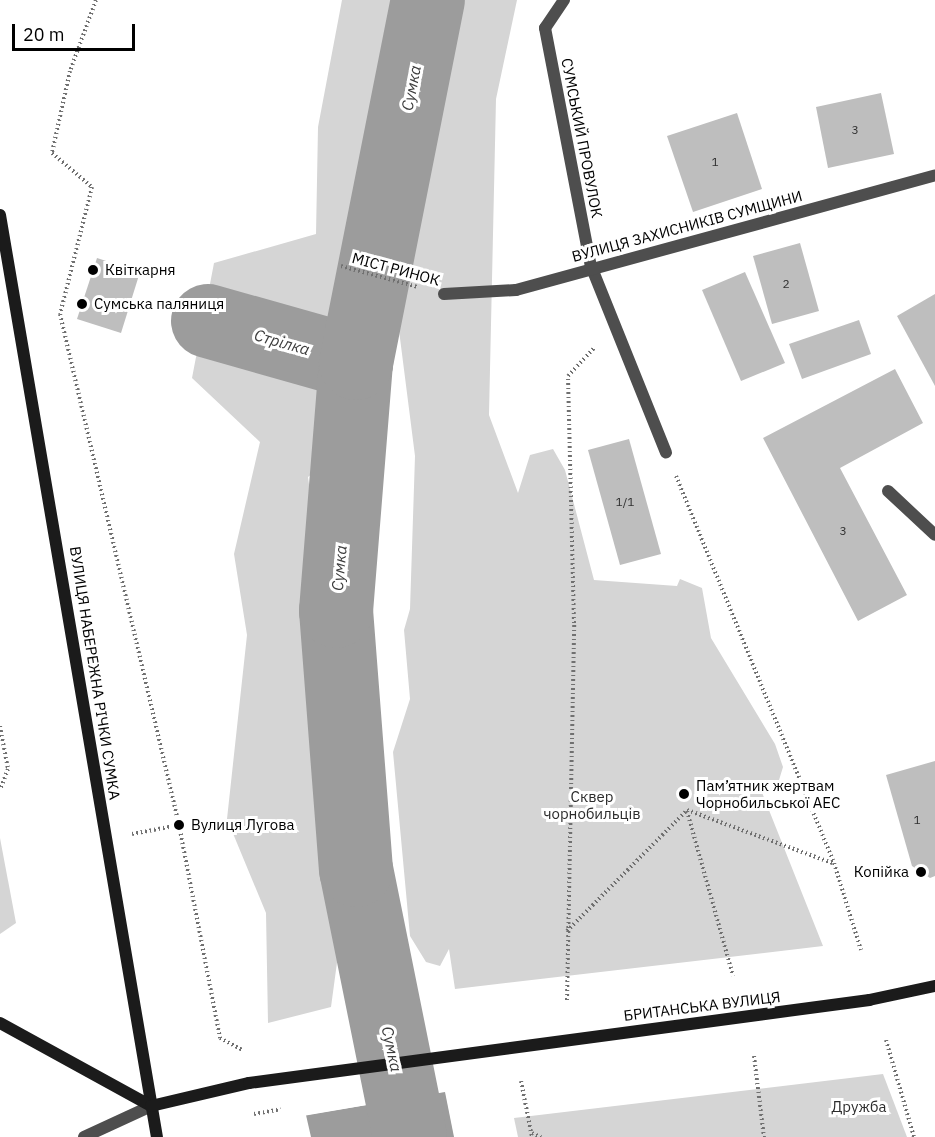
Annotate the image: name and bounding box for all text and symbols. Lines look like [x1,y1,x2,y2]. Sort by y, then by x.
scale bar [15,12,138,50]
text: 20 m [23,23,65,46]
street label: СУМСЬКИЙ ПРОВУЛОК [558,57,606,219]
water label: Сумка [397,64,425,112]
house number: 3 [851,123,859,137]
house number: 1 [711,155,719,169]
street label: ВУЛИЦЯ ЗАХИСНИКІВ СУМЩИНИ [570,187,804,265]
street label: МІСТ РИНОК [350,249,442,289]
place label: Квіткарня [105,261,176,279]
marker: Квіткарня [86,263,100,277]
house number: 2 [782,277,790,291]
place label: Сумська паляниця [94,295,224,313]
marker: Сумська паляниця [75,297,89,311]
water label: Стрілка [252,325,312,359]
house number: 1/1 [616,495,634,509]
house number: 3 [839,524,847,538]
water label: Сумка [327,544,351,592]
street label: ВУЛИЦЯ НАБЕРЕЖНА РІЧКИ СУМКА [66,545,124,801]
place label: Пам’ятник жертвам Чорнобильської АЕС [696,776,840,811]
park label: Сквер чорнобильців [543,787,641,822]
marker: Пам’ятник жертвам Чорнобильської АЕС [677,787,691,801]
house number: 1 [913,813,921,827]
place label: Вулиця Лугова [191,816,294,834]
marker: Вулиця Лугова [172,818,186,832]
place label: Копійка [854,863,909,881]
marker: Копійка [914,865,928,879]
street label: БРИТАНСЬКА ВУЛИЦЯ [622,987,782,1025]
water label: Сумка [378,1025,406,1073]
park label: Дружба [831,1098,887,1116]

